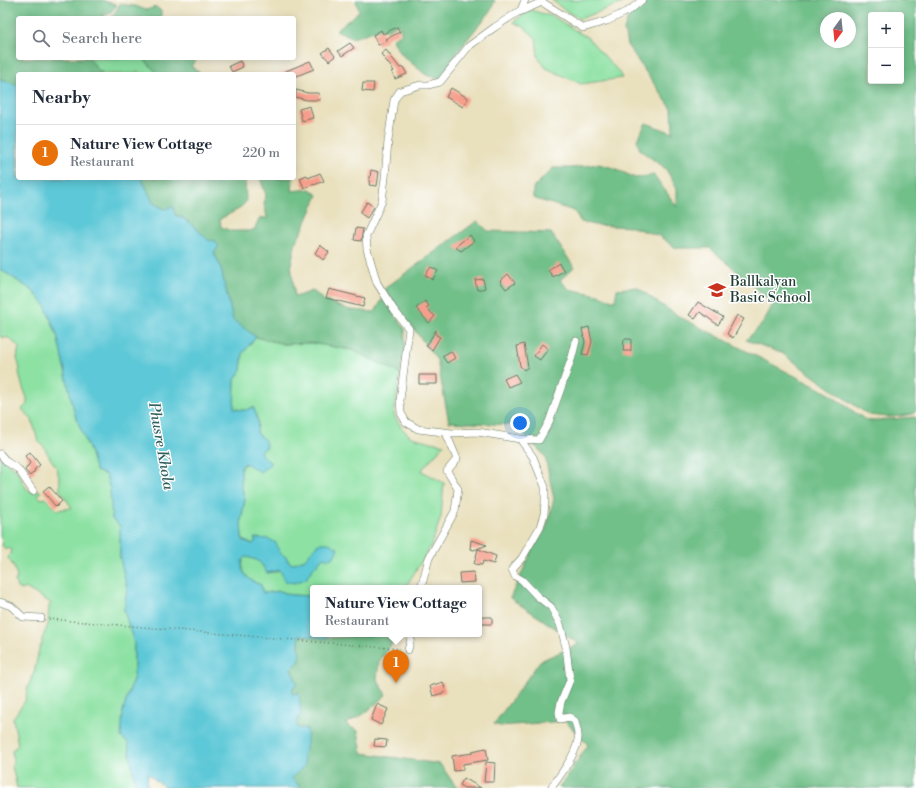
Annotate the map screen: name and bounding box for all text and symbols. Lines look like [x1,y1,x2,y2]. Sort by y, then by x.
north arrow [820,12,856,48]
map controls [868,12,904,84]
button: + [868,12,904,48]
search box [16,16,296,60]
icon: search [30,27,52,49]
text: Search here [62,29,142,48]
button: − [868,48,904,84]
text: Nearby [32,87,91,109]
text: Nature View Cottage [70,135,212,154]
text: 1 [42,145,48,161]
text: 220 m [242,145,280,161]
text: Restaurant [70,154,135,170]
place label: Ballkalyan Basic School [729,273,811,307]
school or university icon: Ballkalyan Basic School [707,280,727,300]
water label: Phusre Khola [144,400,178,492]
your location [510,413,530,433]
popup [310,585,482,637]
text: Nature View Cottage [325,594,467,613]
text: Restaurant [325,613,389,629]
pin: 1 [383,650,409,683]

